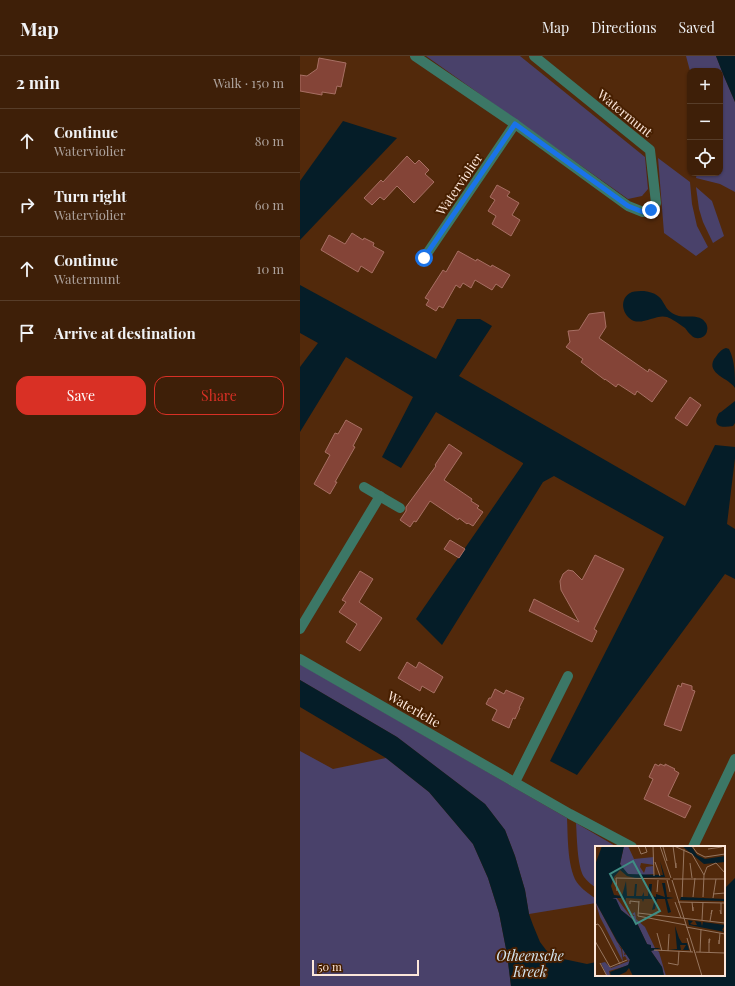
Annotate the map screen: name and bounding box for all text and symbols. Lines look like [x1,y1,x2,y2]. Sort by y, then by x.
text: Map [20,15,59,41]
text: Map [542,18,569,37]
text: Directions [591,18,657,37]
text: Saved [679,18,715,37]
map controls [687,68,723,176]
button: + [687,68,723,104]
text: 2 min [16,71,60,93]
text: Walk · 150 m [213,74,284,91]
street label: Watermunt [594,85,657,140]
button: − [687,104,723,140]
text: Continue [54,122,118,142]
icon: ahead [16,130,38,152]
text: 80 m [255,132,284,149]
button: locate [687,140,723,176]
text: Waterviolier [54,142,126,159]
street label: Waterviolier [431,149,486,219]
text: Turn right [54,186,127,206]
icon: right [16,194,38,216]
text: 60 m [255,196,284,213]
route end [642,201,660,219]
text: Waterviolier [54,206,126,223]
route start [415,249,433,267]
text: Continue [54,250,118,270]
icon: ahead [16,258,38,280]
text: 10 m [257,260,284,277]
text: Watermunt [54,270,120,287]
icon: arrive [16,322,38,344]
text: Arrive at destination [54,323,196,343]
button: Save [16,376,146,415]
button: Share [154,376,284,415]
street label: Waterlelie [384,686,444,731]
inset map [595,846,725,976]
water label: Otheensche Kreek [496,946,564,981]
scale bar [312,958,419,977]
text: 50 m [318,959,342,974]

